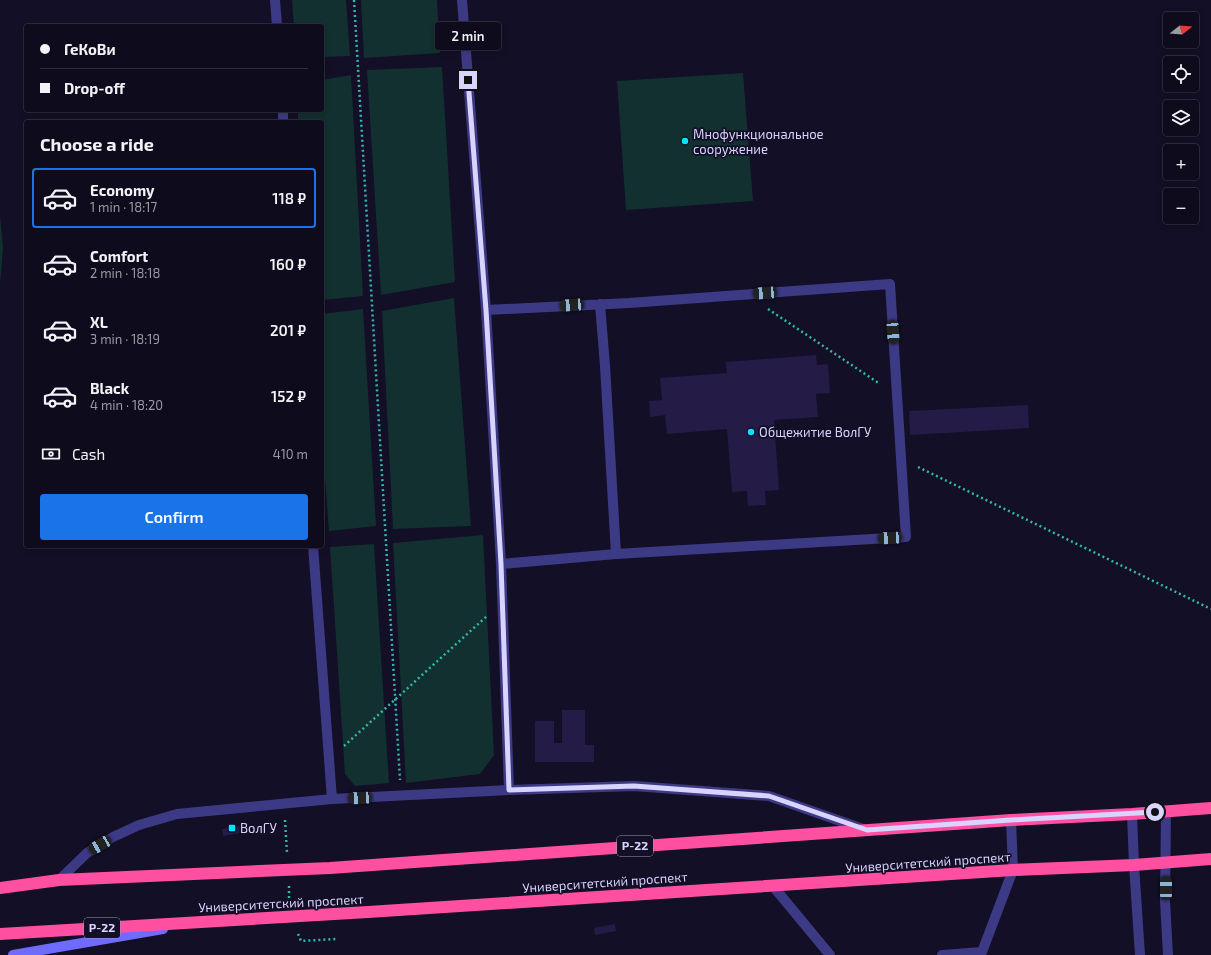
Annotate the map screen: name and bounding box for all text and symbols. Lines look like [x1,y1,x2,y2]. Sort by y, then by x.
north arrow [1163,12,1199,48]
map controls [1163,12,1199,224]
callout: 2 min [435,22,501,50]
text: 2 min [452,28,484,44]
text: ГеКоВи [64,40,116,58]
button: locate [1163,56,1199,92]
route end [459,71,477,89]
text: Drop-off [64,79,125,97]
button: layers [1163,100,1199,136]
place label: Мнофункциональное сооружение [693,126,824,157]
text: Choose a ride [40,133,154,155]
marker: Мнофункциональное сооружение [680,136,690,146]
button: + [1163,144,1199,180]
icon: car [42,180,78,216]
text: Economy [90,181,155,199]
button: − [1163,188,1199,224]
text: 118 ₽ [272,189,306,207]
text: 1 min · 18:17 [90,199,157,215]
icon: car [42,246,78,282]
text: Comfort [90,247,148,265]
text: 160 ₽ [270,255,306,273]
text: 2 min · 18:18 [90,265,160,281]
car [753,286,777,300]
car [560,298,584,312]
icon: car [42,312,78,348]
text: XL [90,313,108,331]
car [886,320,900,344]
text: 201 ₽ [270,321,306,339]
text: 3 min · 18:19 [90,331,160,347]
icon: car [42,378,78,414]
text: Black [90,379,129,397]
text: 152 ₽ [271,387,306,405]
text: 4 min · 18:20 [90,397,163,413]
place label: Общежитие ВолГУ [759,424,872,440]
marker: Общежитие ВолГУ [746,427,756,437]
icon: cash [40,443,62,465]
text: Cash [72,445,105,463]
text: 410 m [273,446,308,462]
button: Confirm [40,494,308,540]
car [878,531,902,545]
car [348,791,372,805]
route start [1146,803,1164,821]
place label: ВолГУ [240,820,277,836]
marker: ВолГУ [227,823,237,833]
car [87,834,113,856]
road number: Р-22 [617,836,653,856]
street label: Университетский проспект [845,848,1012,876]
street label: Университетский проспект [522,868,689,896]
car [1160,876,1172,900]
street label: Университетский проспект [198,891,365,915]
road number: Р-22 [84,918,120,938]

